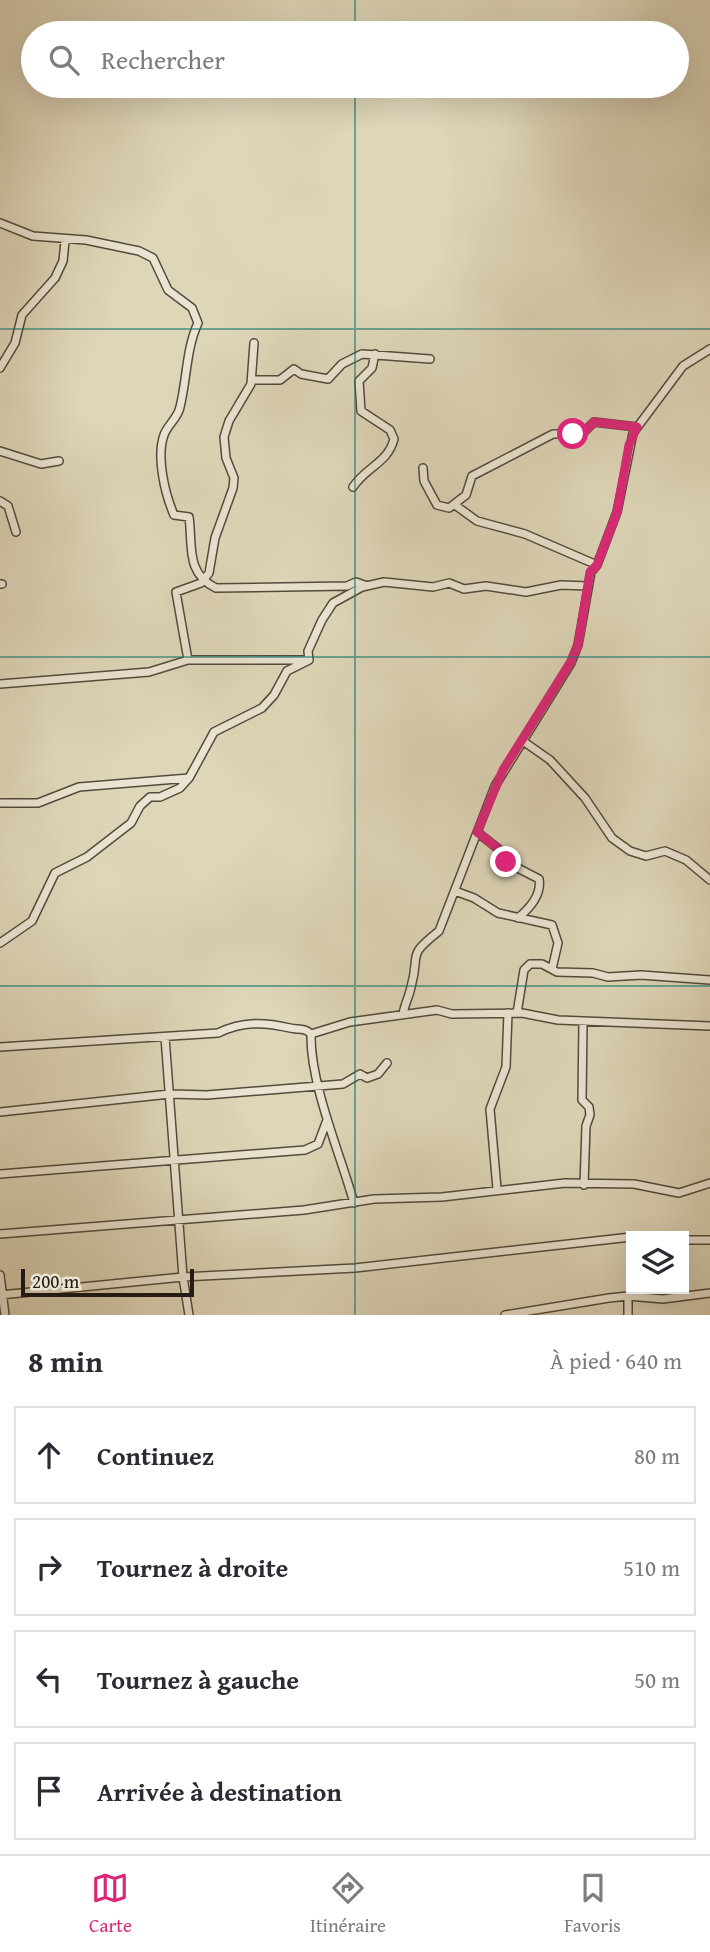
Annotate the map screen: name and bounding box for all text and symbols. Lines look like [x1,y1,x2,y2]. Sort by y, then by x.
search box [21,21,689,98]
text: Rechercher [101,40,225,79]
icon: search [45,41,83,79]
route start [557,418,588,449]
route end [490,846,521,877]
map controls [626,1231,689,1294]
button: layers [626,1231,689,1294]
scale bar [21,1266,194,1298]
text: 200 m [32,1267,79,1295]
text: 8 min [28,1339,103,1383]
text: À pied · 640 m [550,1344,682,1377]
icon: ahead [30,1436,68,1474]
text: Continuez [97,1436,214,1475]
text: 80 m [634,1439,680,1472]
icon: right [30,1548,68,1586]
text: Tournez à droite [97,1548,288,1587]
text: 510 m [623,1551,680,1584]
icon: left [30,1660,68,1698]
text: Tournez à gauche [97,1660,299,1699]
text: 50 m [634,1663,680,1696]
icon: arrive [30,1772,68,1810]
text: Arrivée à destination [97,1772,342,1811]
tab: Carte [89,1869,132,1939]
tab: Itinéraire [310,1869,386,1939]
tab: Favoris [564,1869,621,1939]

